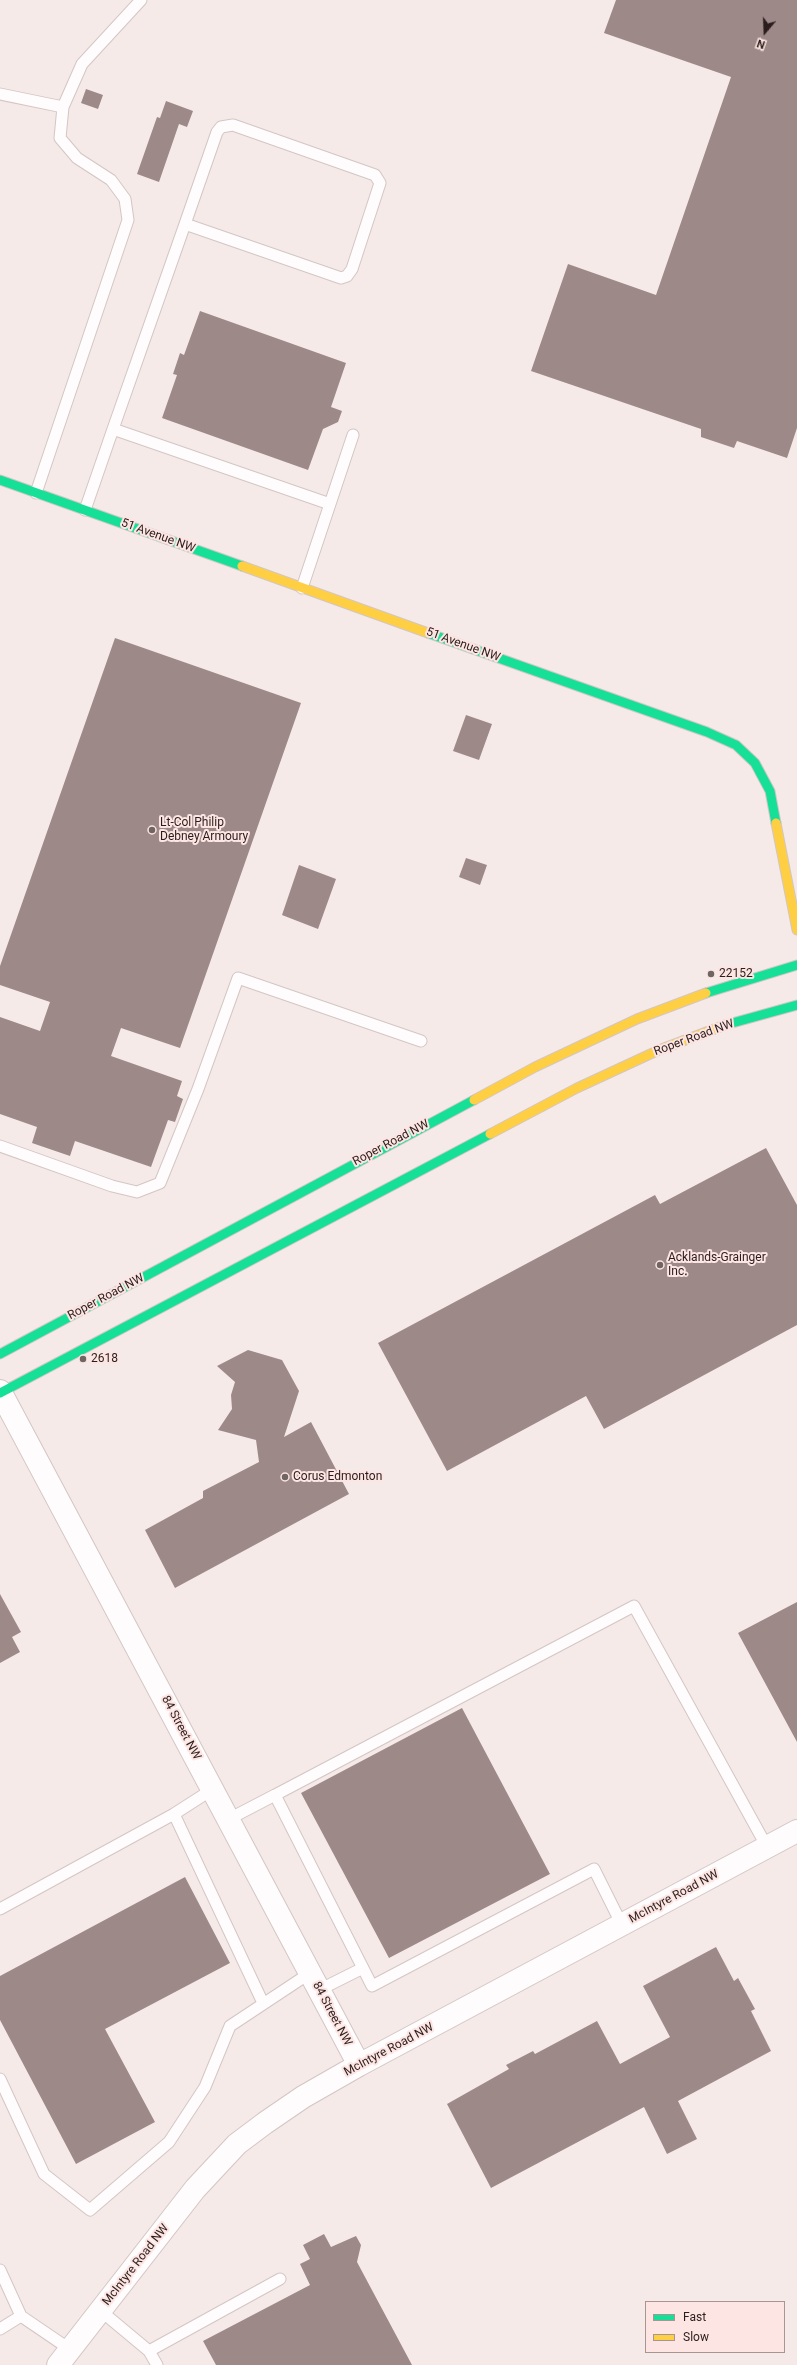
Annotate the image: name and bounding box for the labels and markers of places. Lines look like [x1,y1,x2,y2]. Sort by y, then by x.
place label: Lt-Col Philip Debney Armoury [160,816,248,844]
marker: Lt-Col Philip Debney Armoury [147,825,157,835]
place label: 22152 [719,967,753,981]
marker: 22152 [706,969,716,979]
place label: Acklands-Grainger Inc. [668,1251,766,1279]
marker: Acklands-Grainger Inc. [655,1260,665,1270]
place label: 2618 [91,1352,118,1366]
marker: 2618 [78,1354,88,1364]
place label: Corus Edmonton [293,1470,382,1484]
marker: Corus Edmonton [280,1472,290,1482]

